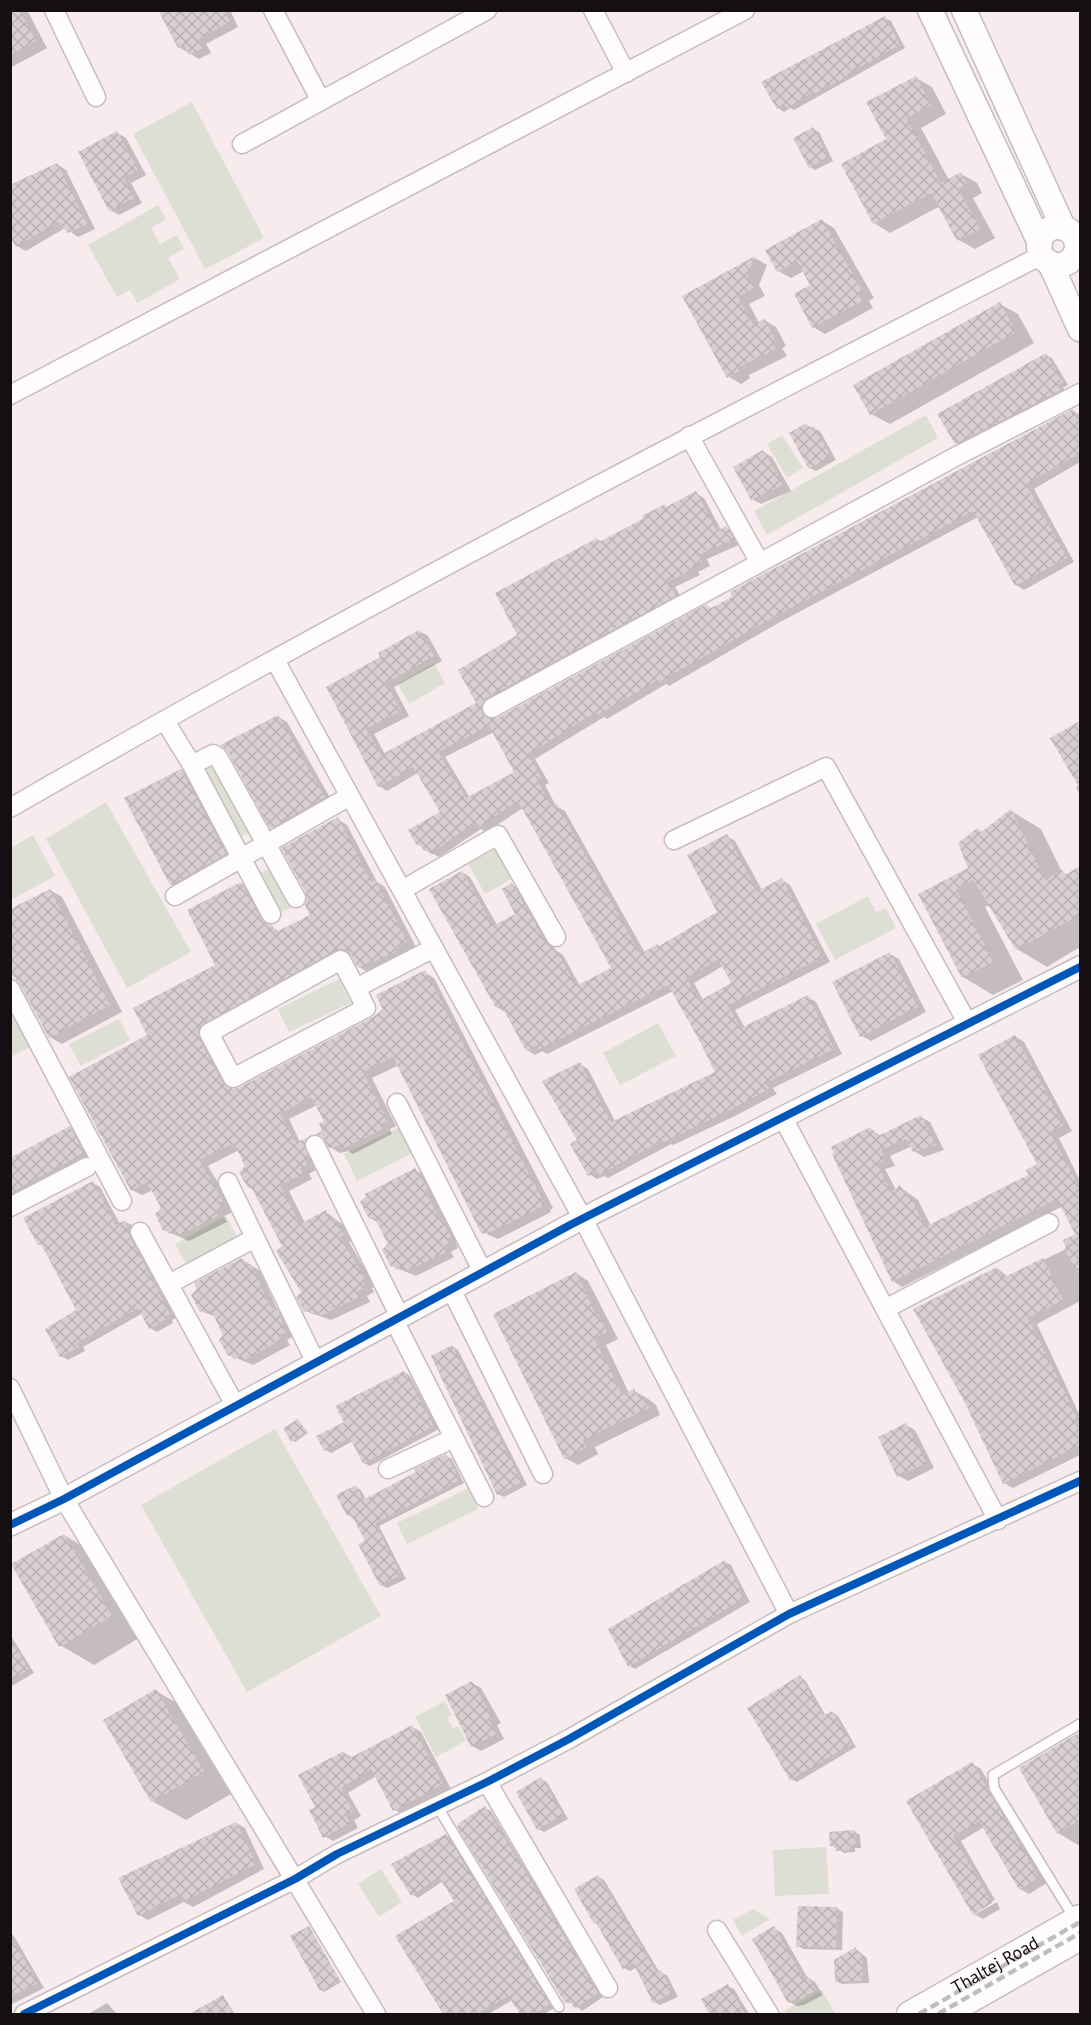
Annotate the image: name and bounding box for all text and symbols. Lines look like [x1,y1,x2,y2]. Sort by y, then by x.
street label: Thaltej Road [947,1931,1043,1999]

